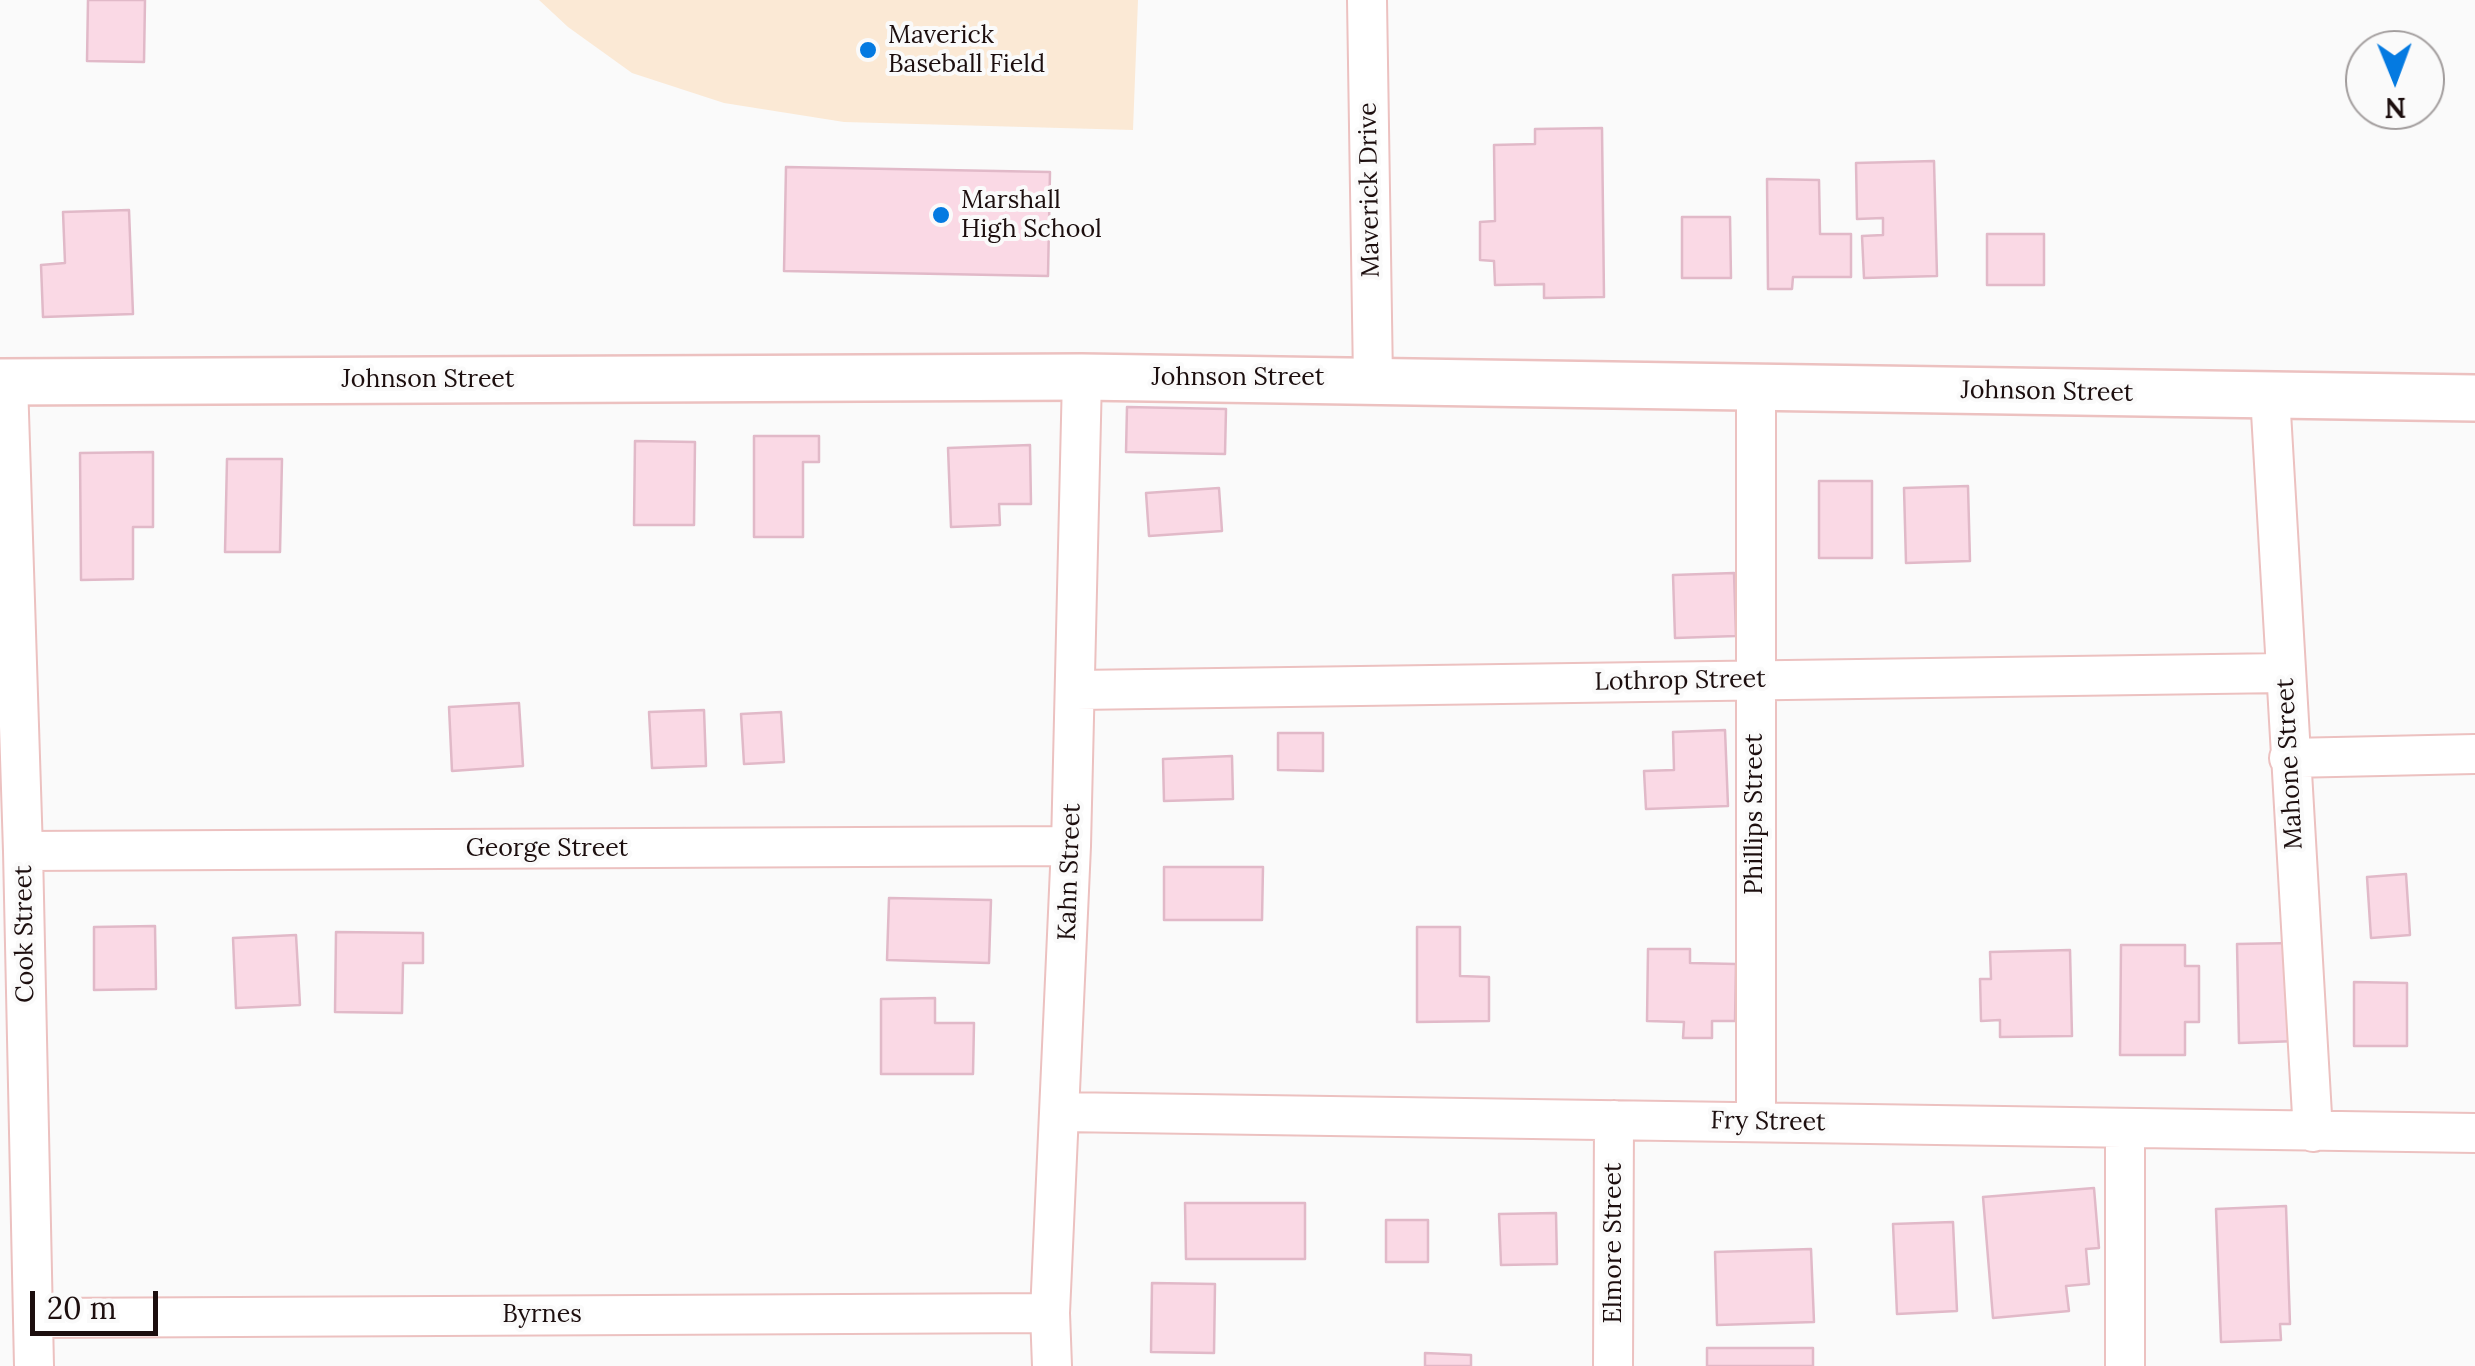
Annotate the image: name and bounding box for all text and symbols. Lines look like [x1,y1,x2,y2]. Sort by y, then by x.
place label: Maverick Baseball Field [888,21,1045,80]
north arrow [2345,30,2445,130]
marker: Maverick Baseball Field [857,39,879,61]
text: N [2384,90,2407,126]
street label: Maverick Drive [1353,102,1387,278]
place label: Marshall High School [961,186,1102,245]
marker: Marshall High School [930,204,952,226]
street label: Johnson Street [1152,363,1324,393]
street label: Johnson Street [342,365,514,395]
street label: Johnson Street [1960,375,2134,409]
street label: Lothrop Street [1594,665,1766,697]
street label: Mahone Street [2271,678,2309,850]
street label: Phillips Street [1740,733,1770,895]
street label: Kahn Street [1053,803,1087,941]
street label: George Street [466,834,628,864]
street label: Cook Street [9,865,41,1003]
street label: Fry Street [1710,1106,1826,1138]
street label: Elmore Street [1599,1163,1629,1323]
scale bar [35,1271,162,1333]
text: 20 m [47,1289,116,1327]
street label: Byrnes [502,1300,582,1330]

